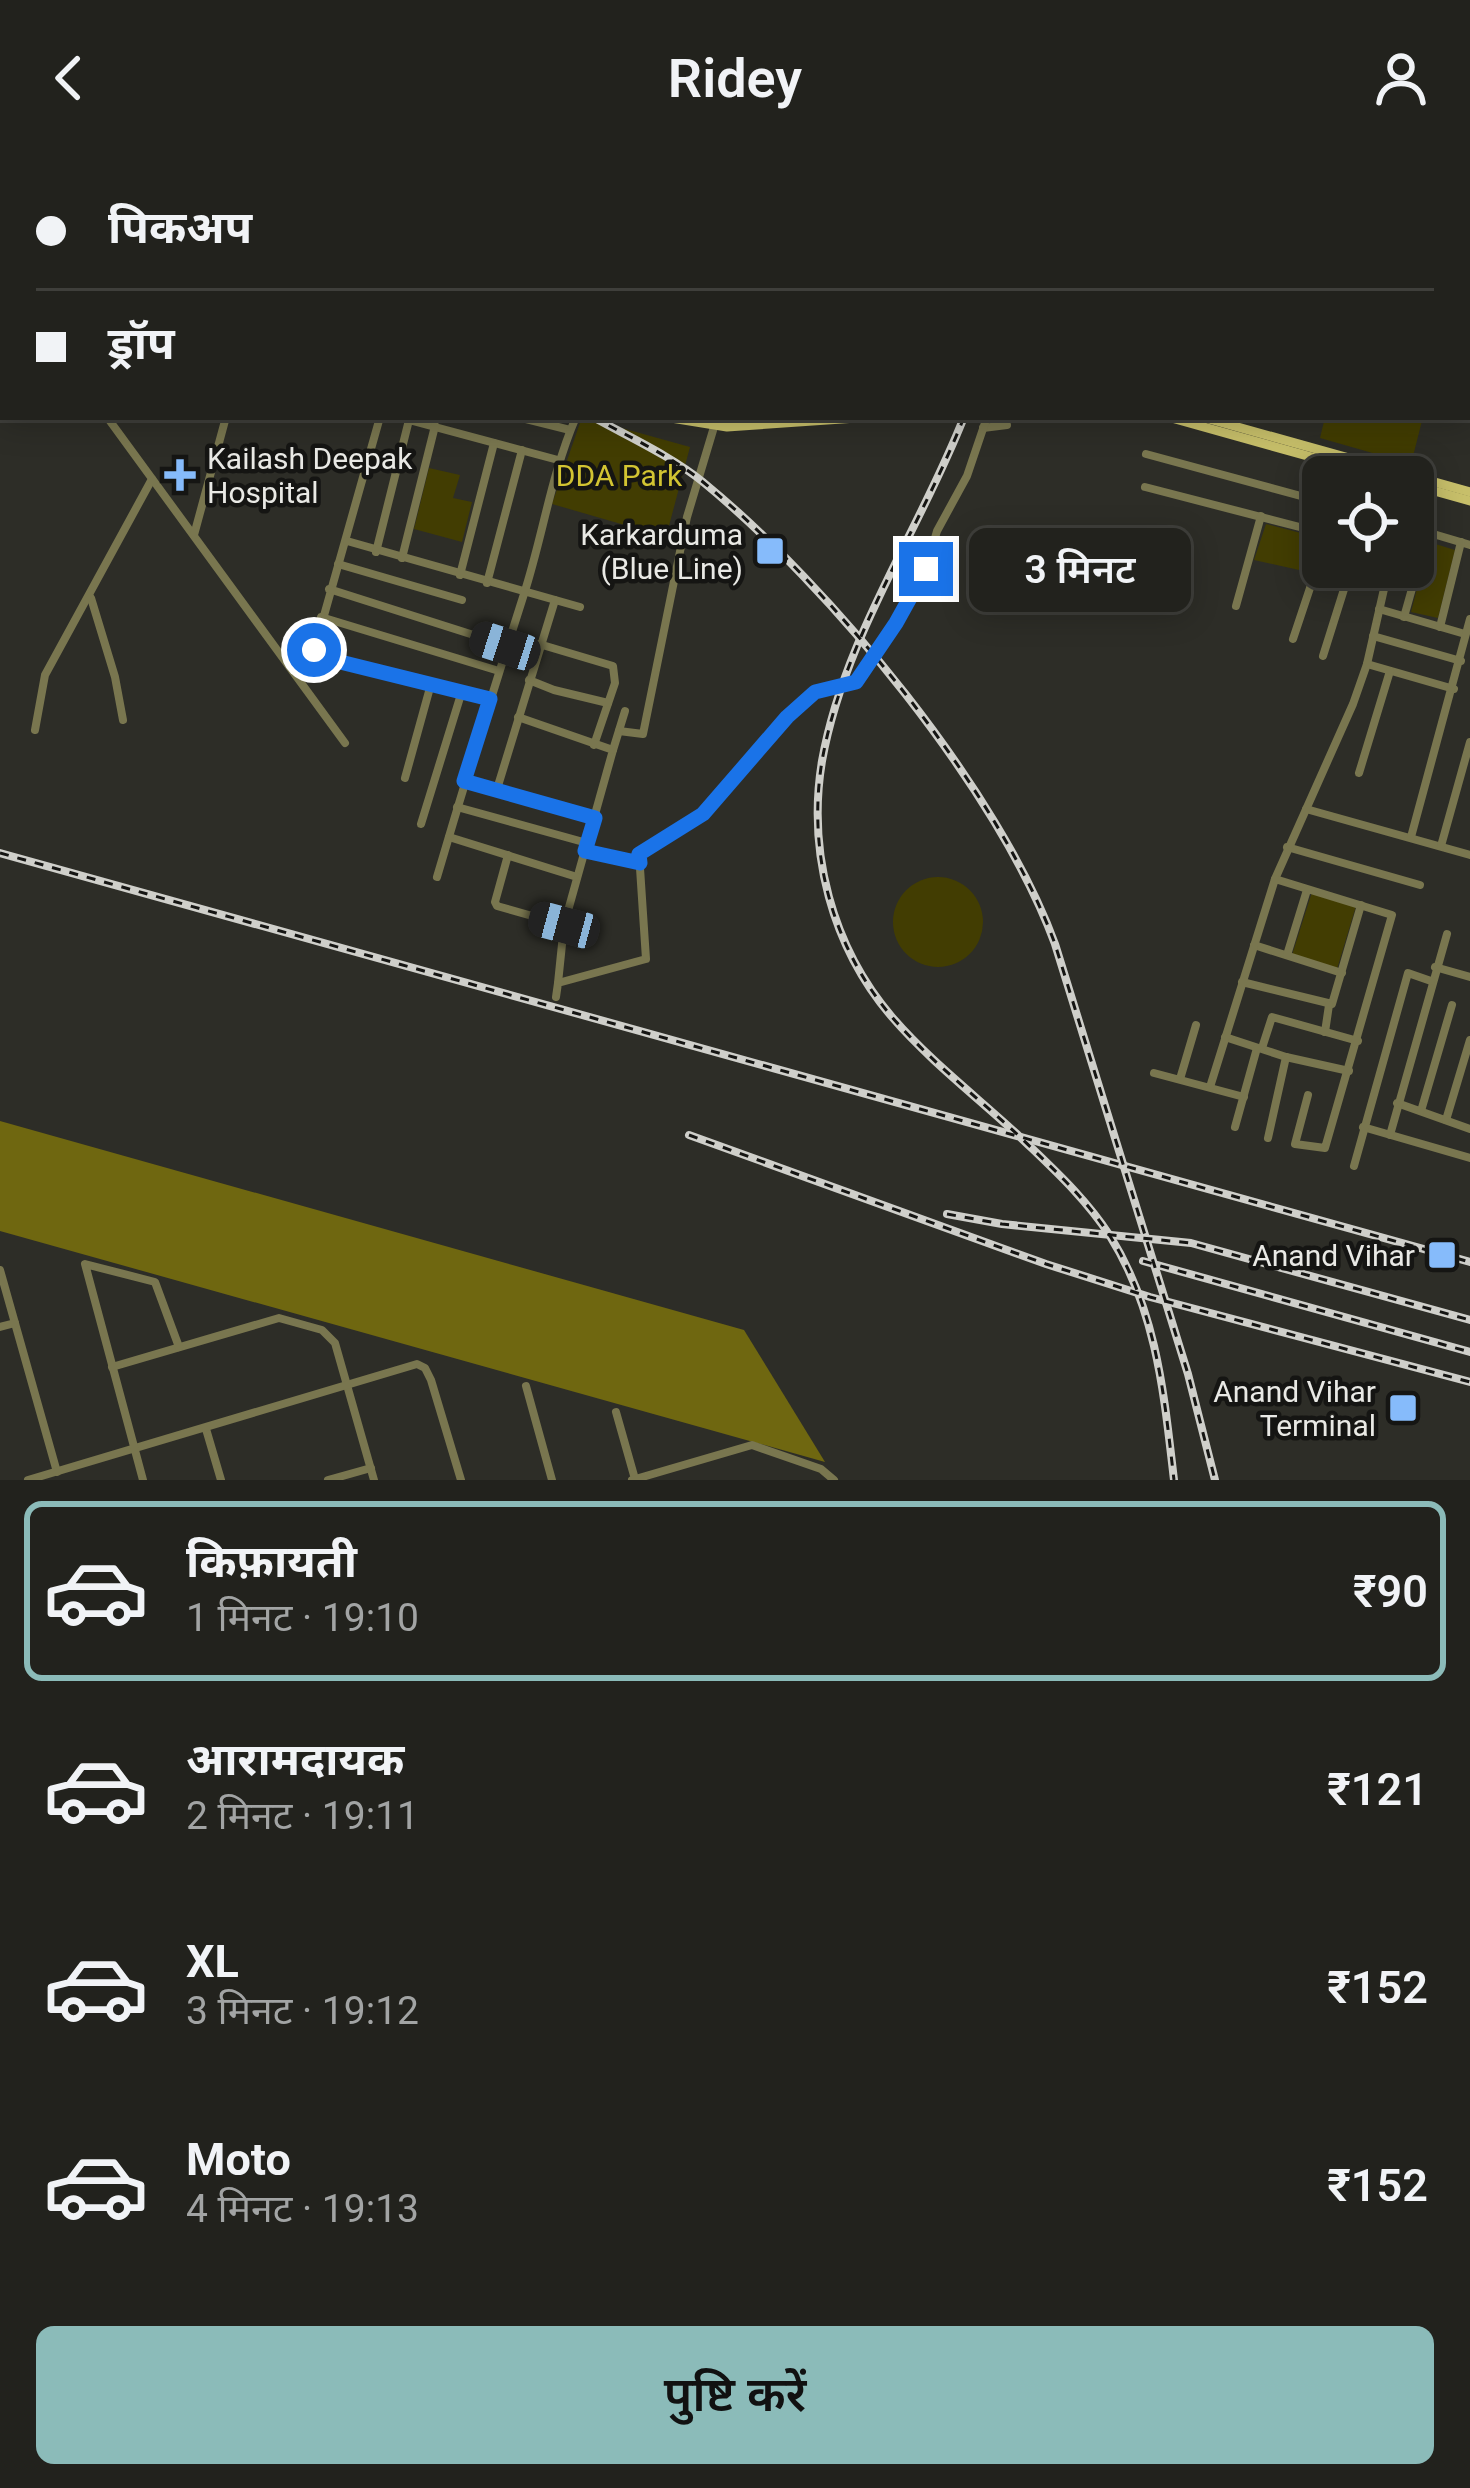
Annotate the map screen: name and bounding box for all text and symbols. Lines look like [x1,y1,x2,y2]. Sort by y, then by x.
icon: back [36,45,102,111]
icon: person [1368,45,1434,111]
text: Ridey [668,47,802,110]
text: पिकअप [108,201,252,254]
text: ड्रॉप [108,317,175,370]
place label: Kailash Deepak Hospital [207,441,413,510]
map controls [1302,456,1434,588]
button: locate [1302,456,1434,588]
park label: DDA Park [556,458,683,493]
marker: Kailash Deepak Hospital [164,459,196,491]
place label: Karkarduma (Blue Line) [580,517,743,586]
callout: 3 मिनट [968,527,1190,611]
marker: Karkarduma (Blue Line) [754,535,786,567]
route end [899,542,953,596]
text: 3 मिनट [1024,547,1136,593]
car [465,618,545,674]
route start [287,623,341,677]
car [525,898,603,952]
place label: Anand Vihar [1252,1238,1415,1273]
marker: Anand Vihar [1426,1239,1458,1271]
place label: Anand Vihar Terminal [1213,1374,1376,1443]
marker: Anand Vihar Terminal [1387,1392,1419,1424]
text: किफ़ायती [186,1535,357,1588]
icon: car [42,1537,150,1645]
text: ₹90 [1353,1565,1428,1618]
text: 1 मिनट · 19:10 [186,1595,419,1641]
text: आरामदायक [186,1733,404,1786]
icon: car [42,1735,150,1843]
text: ₹121 [1327,1763,1428,1816]
text: 2 मिनट · 19:11 [186,1793,419,1839]
icon: car [42,1933,150,2041]
text: XL [186,1935,239,1988]
text: ₹152 [1327,1961,1428,2014]
text: 3 मिनट · 19:12 [186,1988,419,2034]
icon: car [42,2131,150,2239]
text: Moto [186,2133,291,2186]
text: ₹152 [1327,2159,1428,2212]
text: 4 मिनट · 19:13 [186,2186,419,2232]
button: पुष्टि करें [36,2326,1434,2464]

